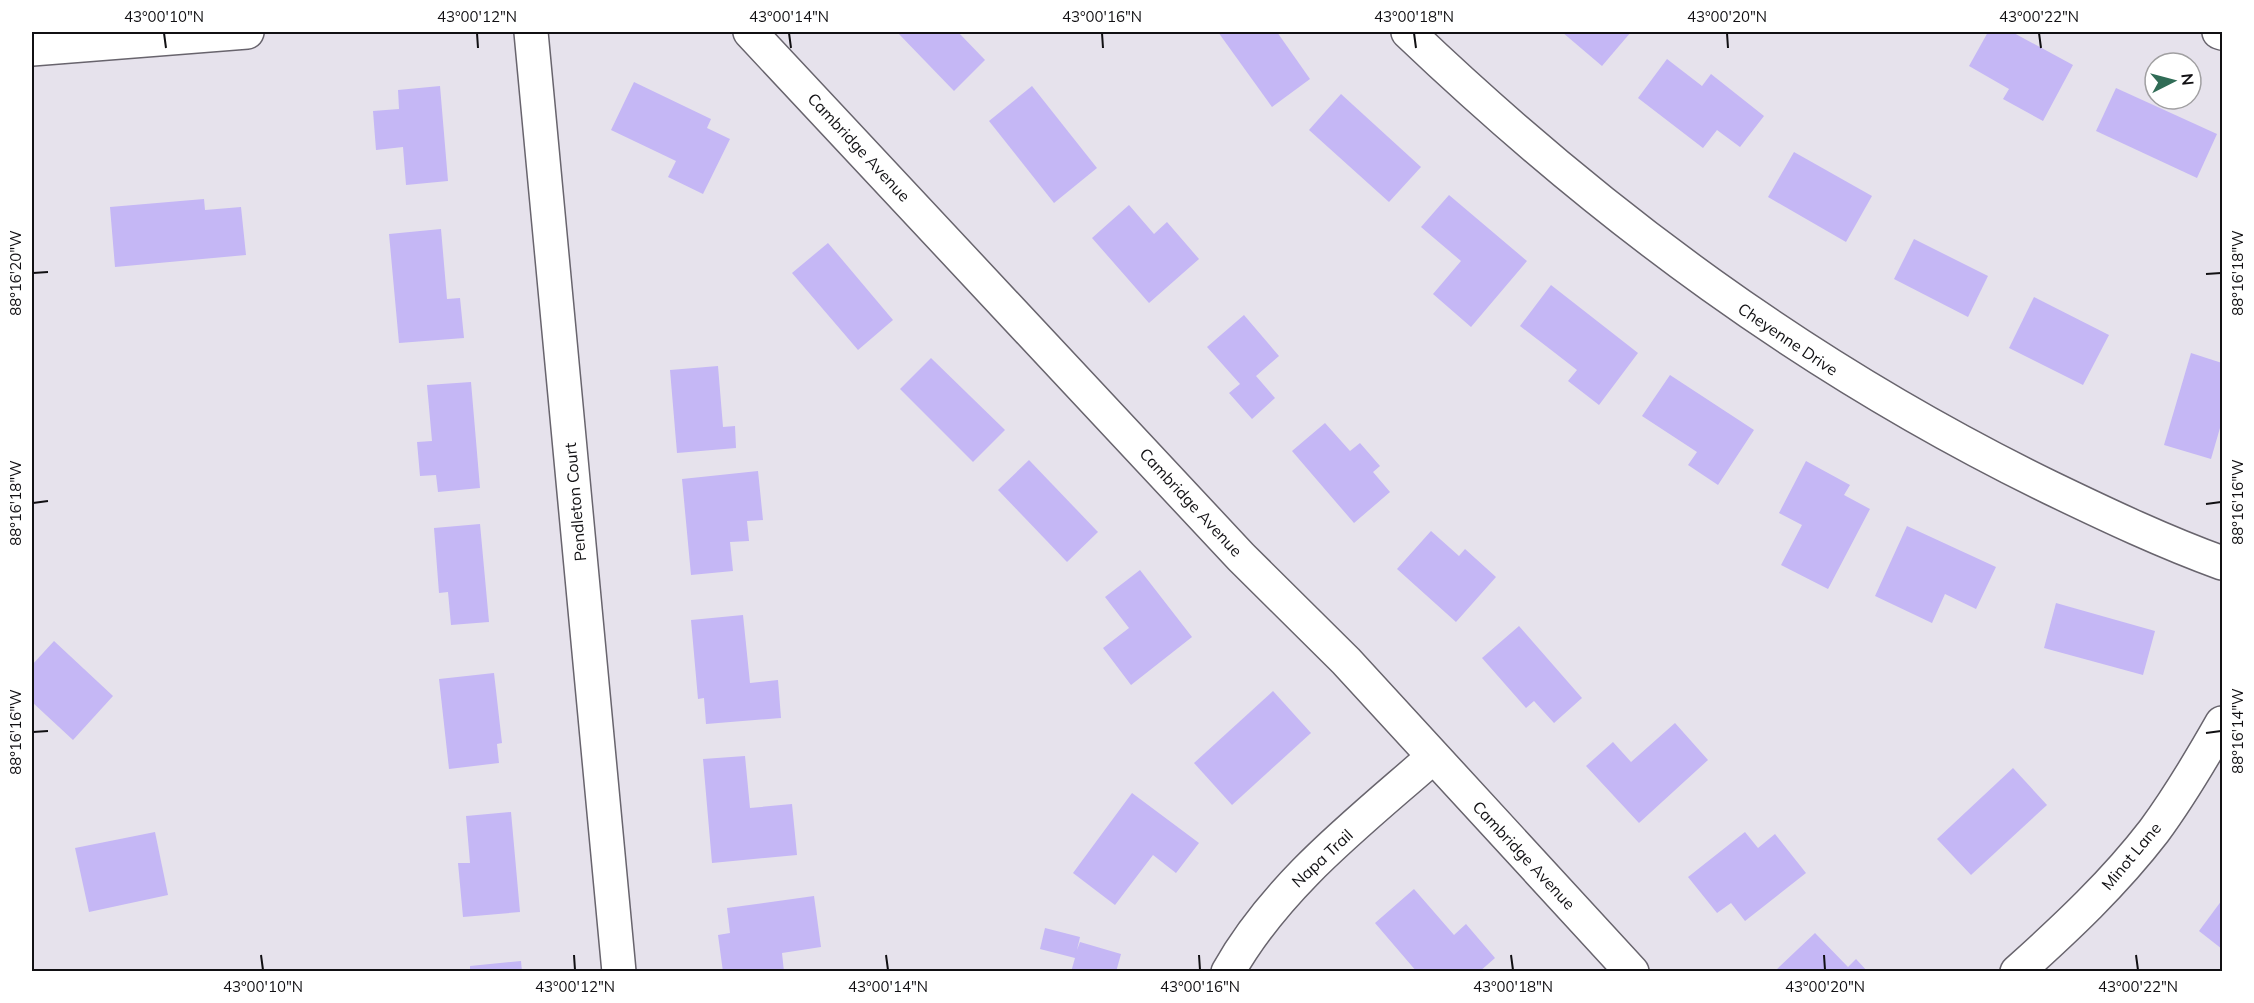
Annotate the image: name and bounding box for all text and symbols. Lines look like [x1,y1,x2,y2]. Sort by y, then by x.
text: 43°00'10"N [124,7,204,26]
text: 43°00'12"N [437,7,517,26]
text: 43°00'14"N [749,7,829,26]
text: 43°00'16"N [1062,7,1142,26]
text: 43°00'18"N [1374,7,1454,26]
text: 43°00'20"N [1687,7,1767,26]
text: 43°00'22"N [1999,7,2079,26]
north arrow [2143,51,2203,111]
text: N [2177,72,2198,86]
street label: Cambridge Avenue [803,88,915,206]
text: 88°16'20"W [6,230,25,316]
text: 88°16'18"W [2228,230,2247,316]
street label: Cheyenne Drive [1734,298,1842,380]
street label: Pendleton Court [560,441,590,562]
street label: Cambridge Avenue [1135,443,1247,561]
text: 88°16'16"W [2228,459,2247,545]
text: 88°16'18"W [6,460,25,546]
text: 88°16'14"W [2228,688,2247,774]
text: 88°16'16"W [6,689,25,775]
street label: Cambridge Avenue [1468,796,1580,914]
street label: Minot Lane [2097,818,2165,894]
street label: Napa Trail [1287,825,1357,891]
text: 43°00'10"N [223,977,303,996]
text: 43°00'12"N [535,977,615,996]
text: 43°00'14"N [848,977,928,996]
text: 43°00'16"N [1160,977,1240,996]
text: 43°00'18"N [1473,977,1553,996]
text: 43°00'20"N [1785,977,1865,996]
text: 43°00'22"N [2098,977,2178,996]

